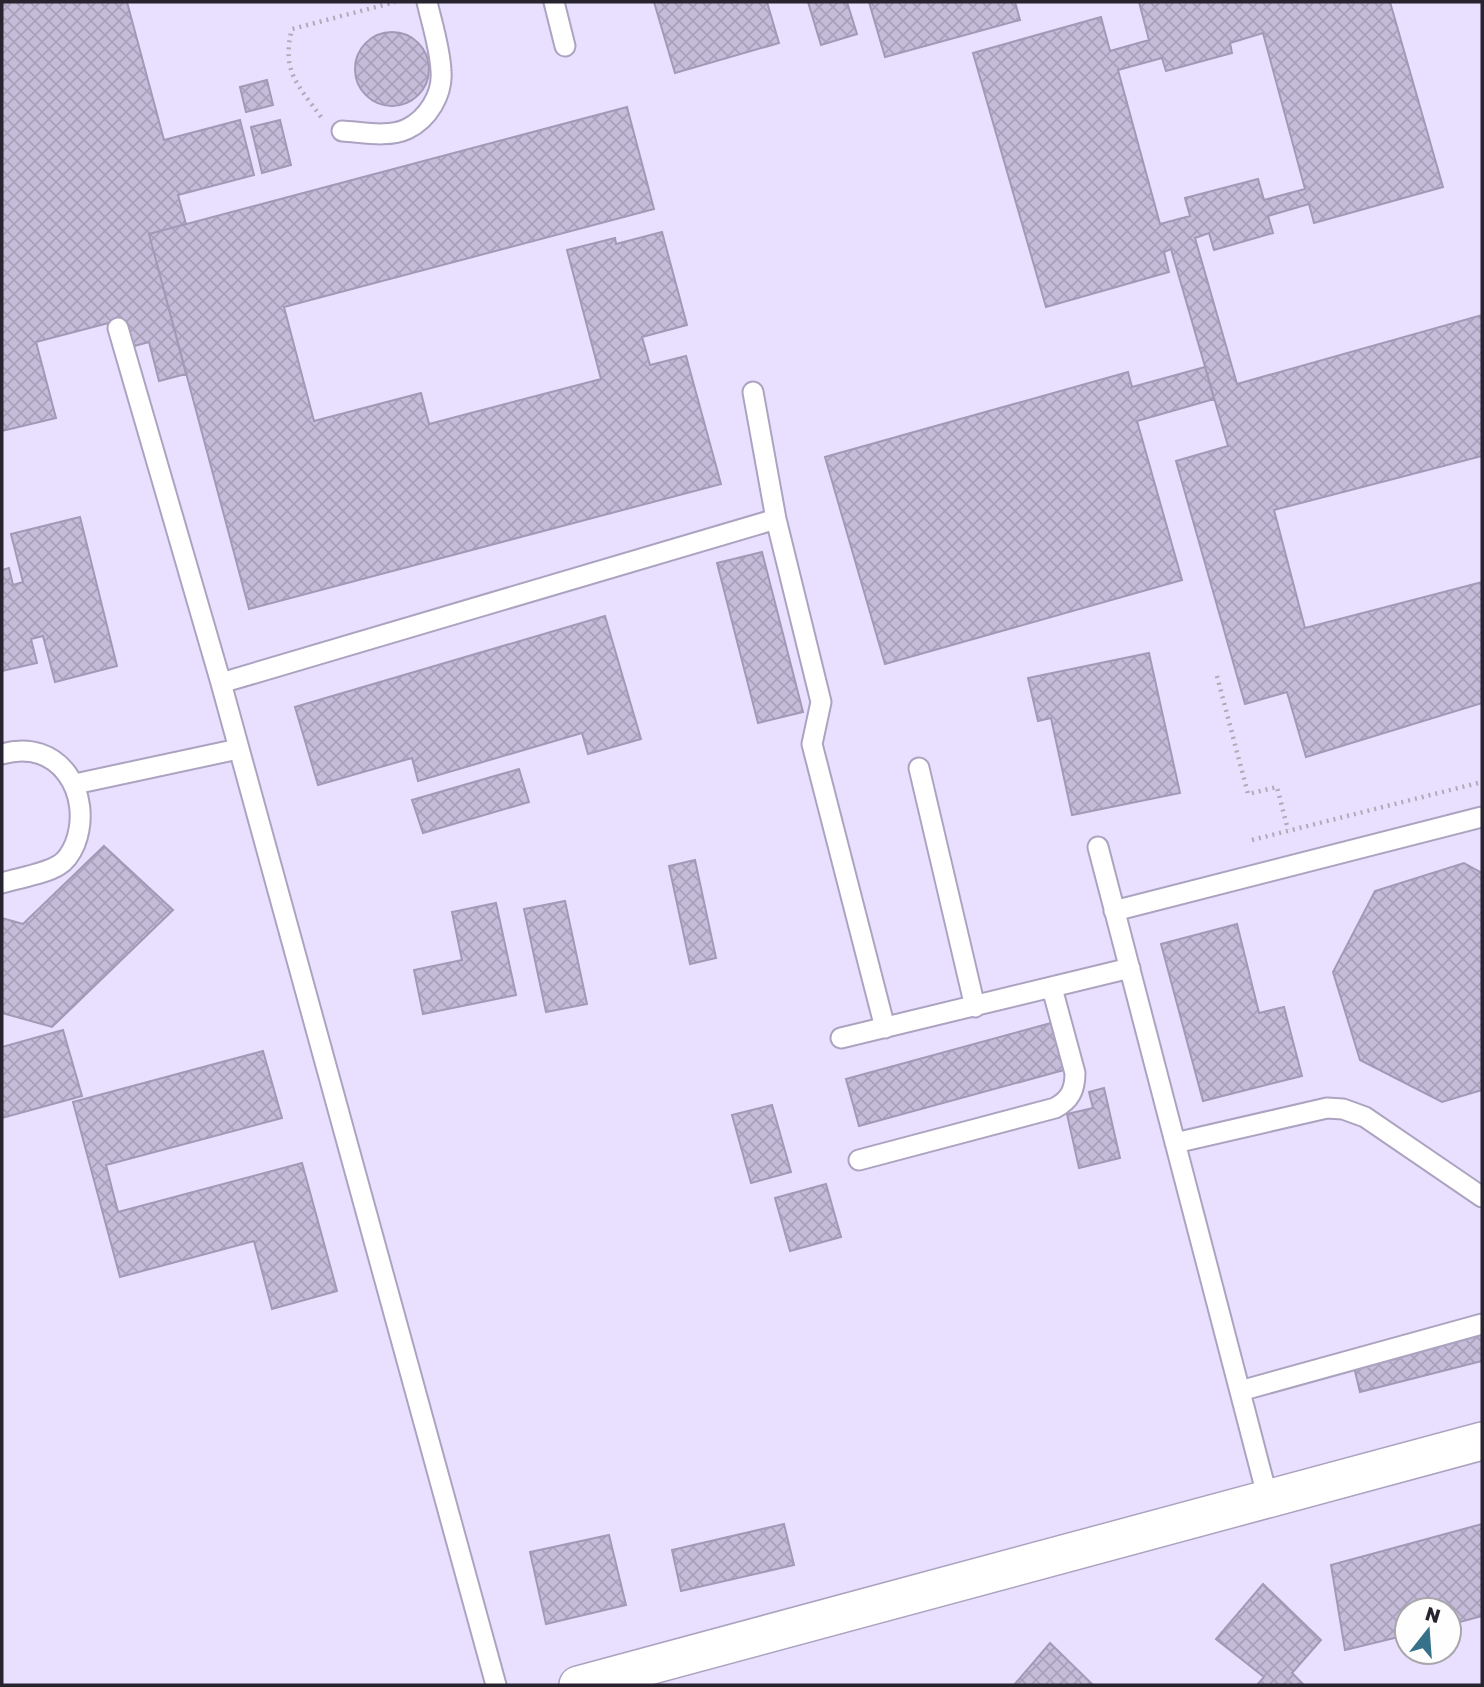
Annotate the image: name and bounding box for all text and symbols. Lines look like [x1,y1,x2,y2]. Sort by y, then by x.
north arrow [1393,1596,1463,1666]
text: N [1423,1601,1443,1627]

